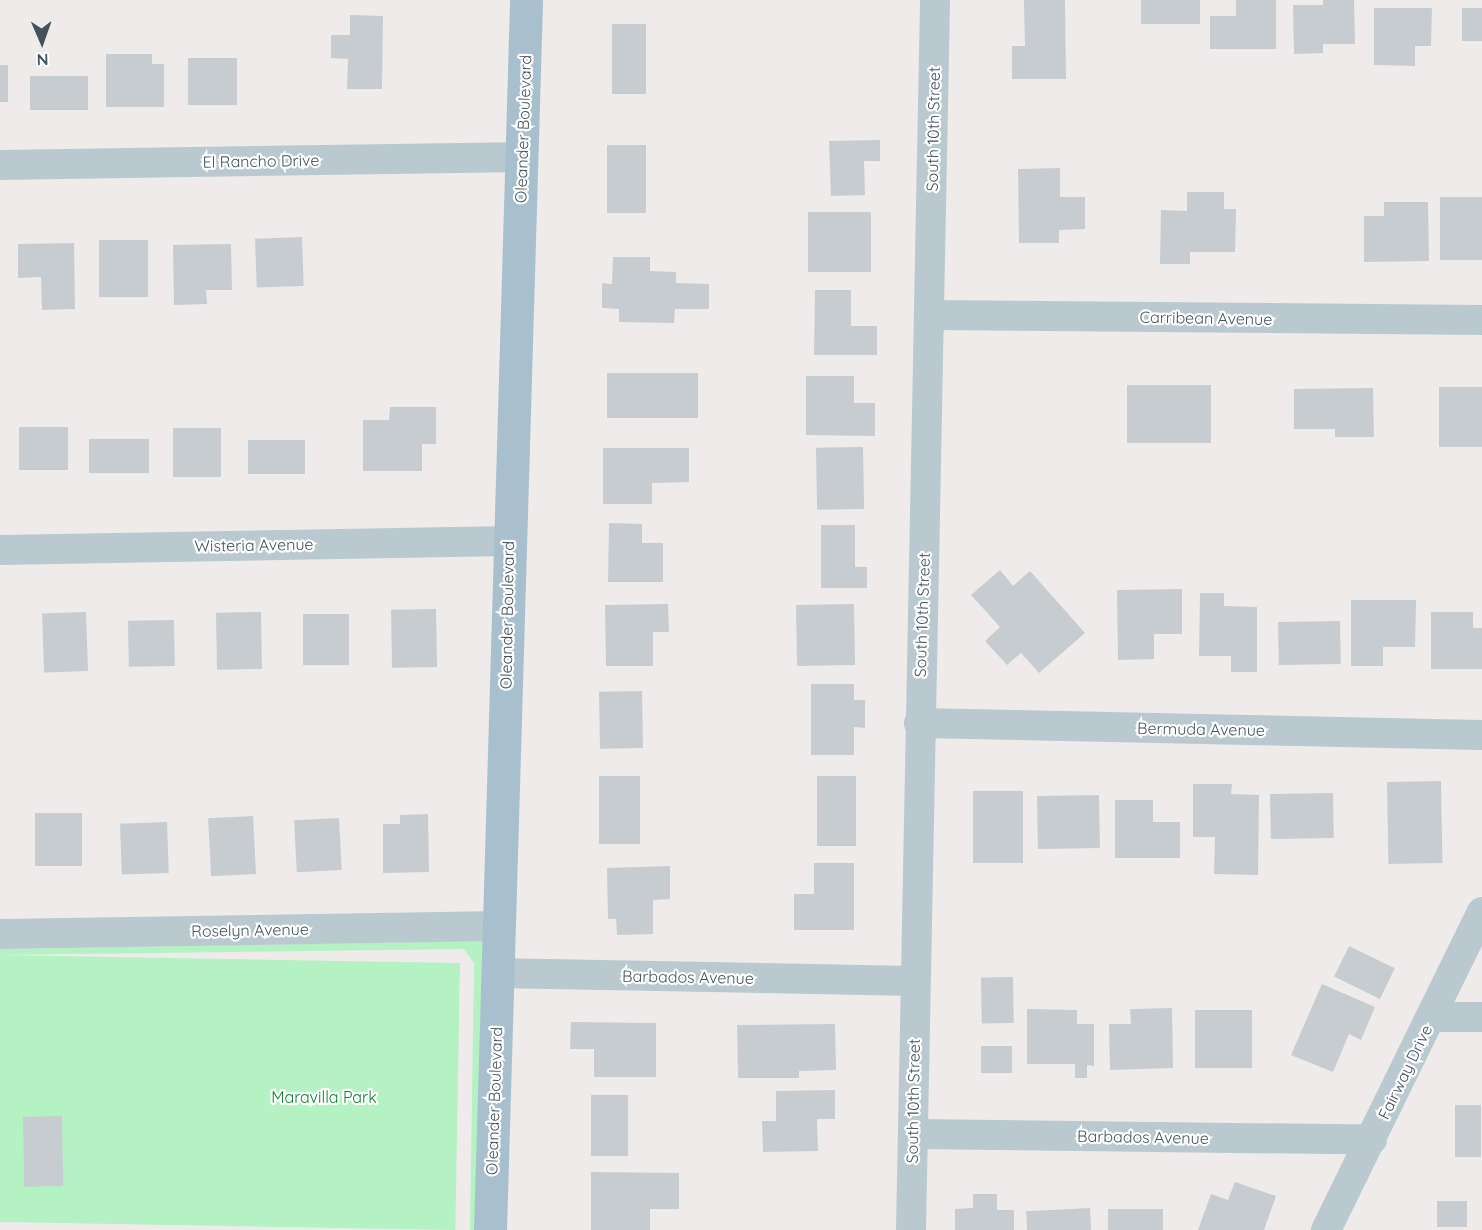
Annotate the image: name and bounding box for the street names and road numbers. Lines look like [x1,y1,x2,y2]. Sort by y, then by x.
street label: Oleander Boulevard [511,55,535,203]
street label: South 10th Street [922,66,944,192]
street label: El Rancho Drive [202,150,320,172]
street label: Carribean Avenue [1139,307,1273,329]
street label: Wisteria Avenue [194,534,314,556]
street label: Oleander Boulevard [496,541,518,689]
street label: South 10th Street [910,552,934,678]
street label: Bermuda Avenue [1137,718,1265,740]
street label: Roselyn Avenue [191,919,309,941]
street label: Barbados Avenue [622,966,754,988]
street label: Fairway Drive [1374,1022,1436,1122]
street label: Oleander Boulevard [482,1027,506,1175]
street label: South 10th Street [902,1038,924,1164]
street label: Barbados Avenue [1077,1126,1209,1148]

